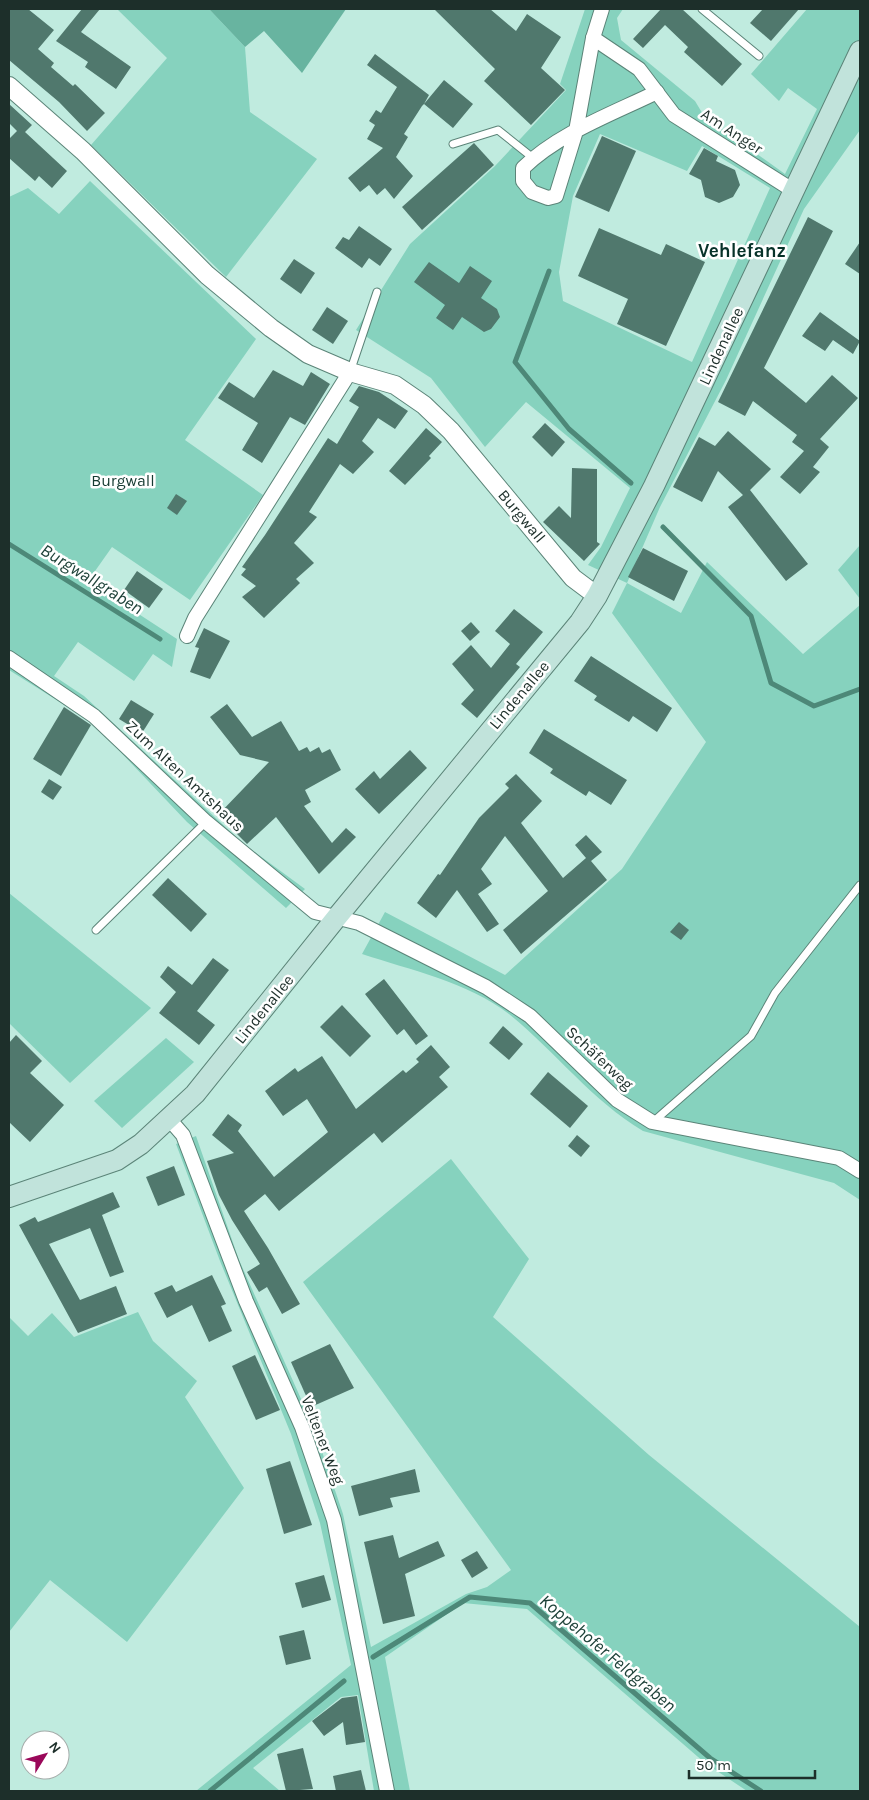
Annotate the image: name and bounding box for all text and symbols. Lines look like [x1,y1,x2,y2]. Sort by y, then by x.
street label: Am Anger [698,104,767,158]
district label: Vehlefanz [698,240,786,262]
street label: Lindenallee [695,304,747,388]
park label: Burgwall [91,471,155,490]
street label: Burgwall [494,486,550,546]
water label: Burgwallgraben [37,539,147,619]
street label: Lindenallee [485,657,553,733]
street label: Zum Alten Amtshaus [122,716,248,836]
street label: Lindenallee [230,971,298,1047]
street label: Schäferweg [563,1022,637,1094]
street label: Veltener Weg [297,1393,349,1487]
water label: Koppehofer Feldgraben [535,1589,681,1717]
north arrow [20,1730,70,1780]
text: N [45,1738,65,1757]
scale bar [689,1748,815,1780]
text: 50 m [696,1756,731,1774]

